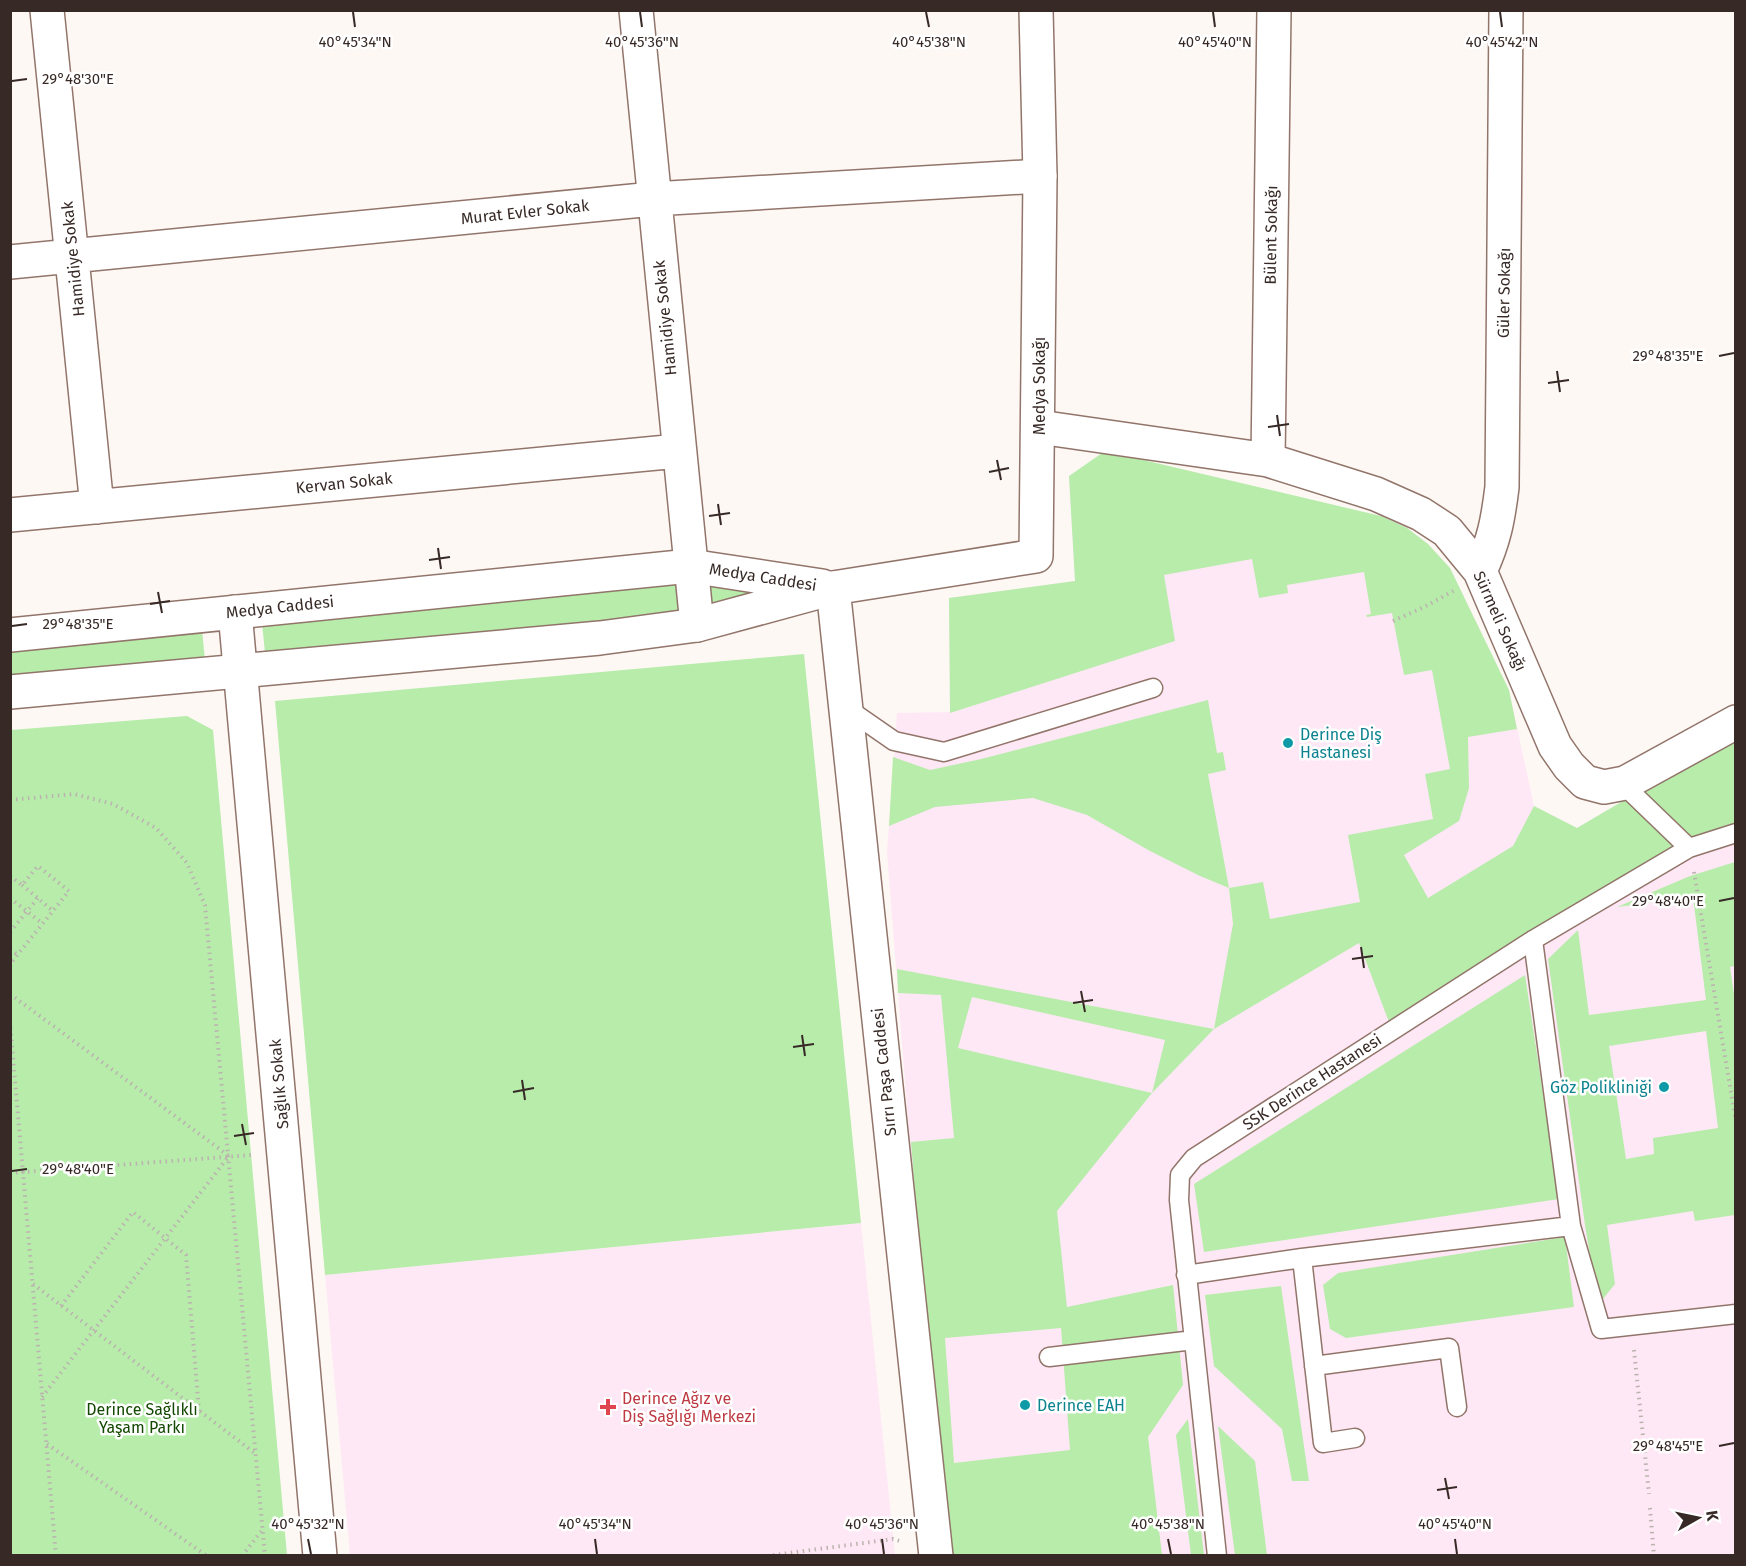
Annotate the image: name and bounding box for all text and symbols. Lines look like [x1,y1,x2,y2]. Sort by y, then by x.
text: 40°45'34"N [318,33,392,51]
text: 40°45'36"N [605,33,679,51]
text: 40°45'38"N [892,33,966,51]
text: 40°45'40"N [1178,33,1252,51]
text: 40°45'42"N [1465,33,1539,51]
text: 29°48'30"E [42,70,114,88]
street label: Bülent Sokağı [1261,185,1281,285]
street label: Murat Evler Sokak [460,196,591,228]
street label: Hamidiye Sokak [57,200,88,317]
street label: Güler Sokağı [1494,248,1514,338]
street label: Hamidiye Sokak [649,259,680,376]
street label: Medya Sokağı [1030,337,1049,435]
text: 29°48'35"E [1633,347,1703,365]
street label: Kervan Sokak [295,468,394,498]
street label: Medya Caddesi [708,559,818,595]
street label: Sürmeli Sokağı [1469,568,1531,674]
street label: Medya Caddesi [225,592,335,622]
text: 29°48'35"E [43,615,113,633]
place label: Derince Diş Hastanesi [1300,725,1382,762]
marker: Derince Diş Hastanesi [1281,736,1295,750]
text: 29°48'40"E [1632,892,1704,910]
street label: Sırrı Paşa Caddesi [868,1007,901,1137]
street label: SSK Derince Hastanesi [1239,1030,1385,1134]
street label: Sağlık Sokak [266,1037,292,1130]
place label: Göz Polikliniği [1550,1078,1652,1097]
marker: Göz Polikliniği [1657,1080,1671,1094]
text: 29°48'40"E [42,1160,114,1178]
place label: Derince Ağız ve Diş Sağlığı Merkezi [622,1389,756,1427]
place label: Derince EAH [1037,1396,1125,1415]
marker: Derince Ağız ve Diş Sağlığı Merkezi [599,1398,617,1416]
marker: Derince EAH [1018,1398,1032,1412]
park label: Derince Sağlıklı Yaşam Parkı [86,1400,198,1438]
text: 29°48'45"E [1633,1437,1703,1455]
north arrow [1668,1488,1728,1548]
text: K [1702,1509,1723,1523]
text: 40°45'32"N [271,1515,345,1533]
text: 40°45'34"N [558,1515,632,1533]
text: 40°45'36"N [845,1515,919,1533]
text: 40°45'38"N [1131,1515,1205,1533]
text: 40°45'40"N [1418,1515,1492,1533]

